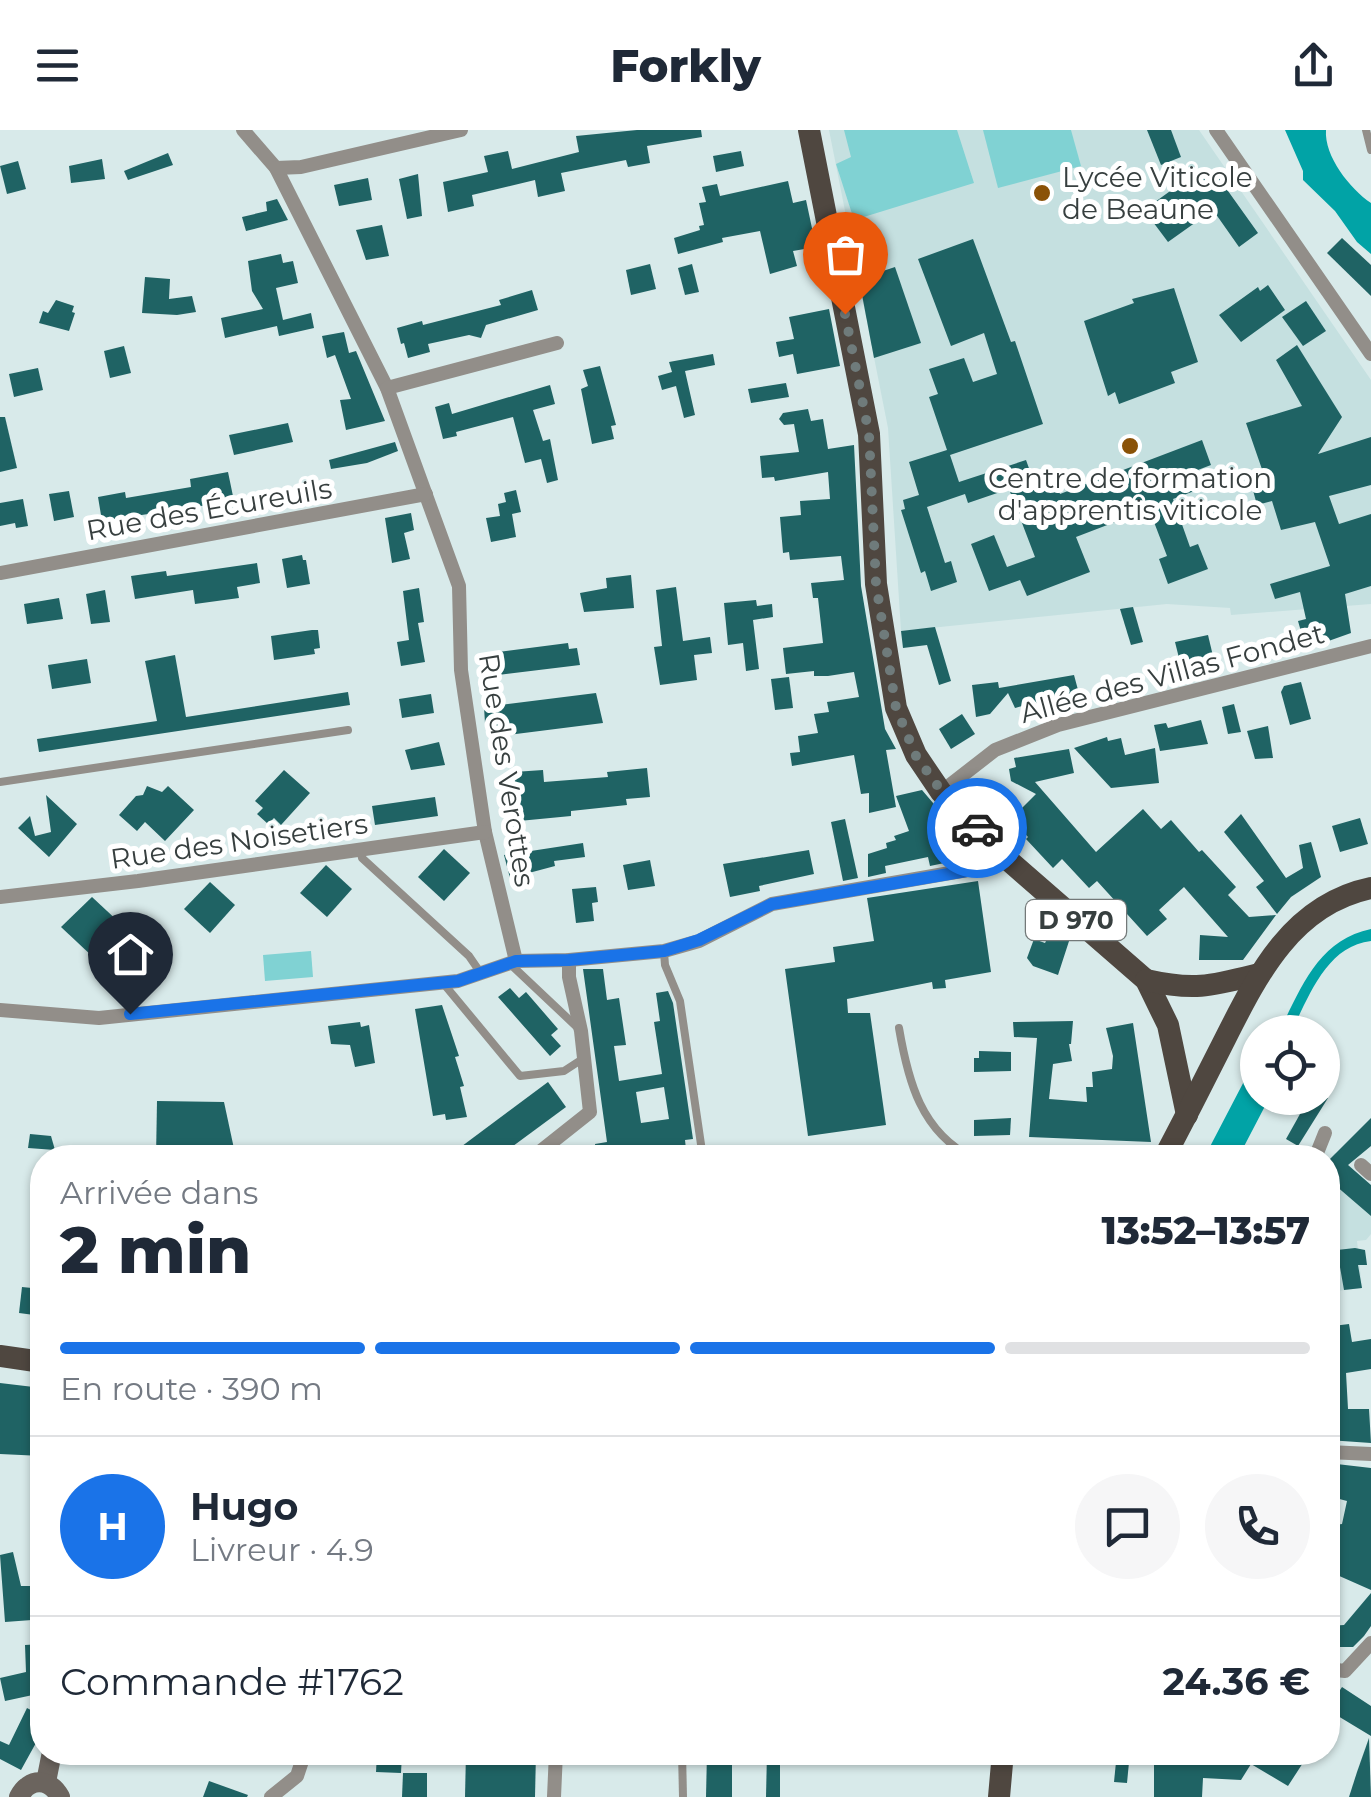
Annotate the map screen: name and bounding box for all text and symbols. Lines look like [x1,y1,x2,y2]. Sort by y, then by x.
icon: menu [30,38,85,93]
text: Forkly [610,38,761,93]
icon: share [1286,38,1341,93]
place label: Lycée Viticole de Beaune [1062,160,1253,226]
marker: Lycée Viticole de Beaune [1031,182,1053,204]
pin [803,212,888,315]
icon: bag [818,227,873,282]
marker: Centre de formation d'apprentis viticole [1119,435,1141,457]
place label: Centre de formation d'apprentis viticole [988,461,1272,527]
street label: Rue des Écureuils [84,471,334,547]
street label: Allée des Villas Fondet [1016,616,1328,730]
street label: Rue des Verottes [472,651,542,889]
courier [927,778,1027,878]
icon: car [950,801,1005,856]
street label: Rue des Noisetiers [108,806,370,876]
road number: D 970 [1026,900,1126,940]
pin [88,912,173,1015]
icon: home [103,927,158,982]
map controls [1240,1015,1340,1115]
button: locate [1240,1015,1340,1115]
text: Arrivée dans [60,1173,258,1212]
text: 13:52–13:57 [1102,1207,1310,1254]
text: 2 min [60,1210,251,1289]
text: En route · 390 m [60,1369,323,1408]
button: chat [1075,1474,1180,1579]
button: phone [1205,1474,1310,1579]
text: Hugo [190,1483,298,1530]
text: H [97,1503,128,1550]
text: Livreur · 4.9 [190,1530,374,1569]
text: Commande #1762 [60,1658,404,1705]
text: 24.36 € [1162,1658,1310,1705]

